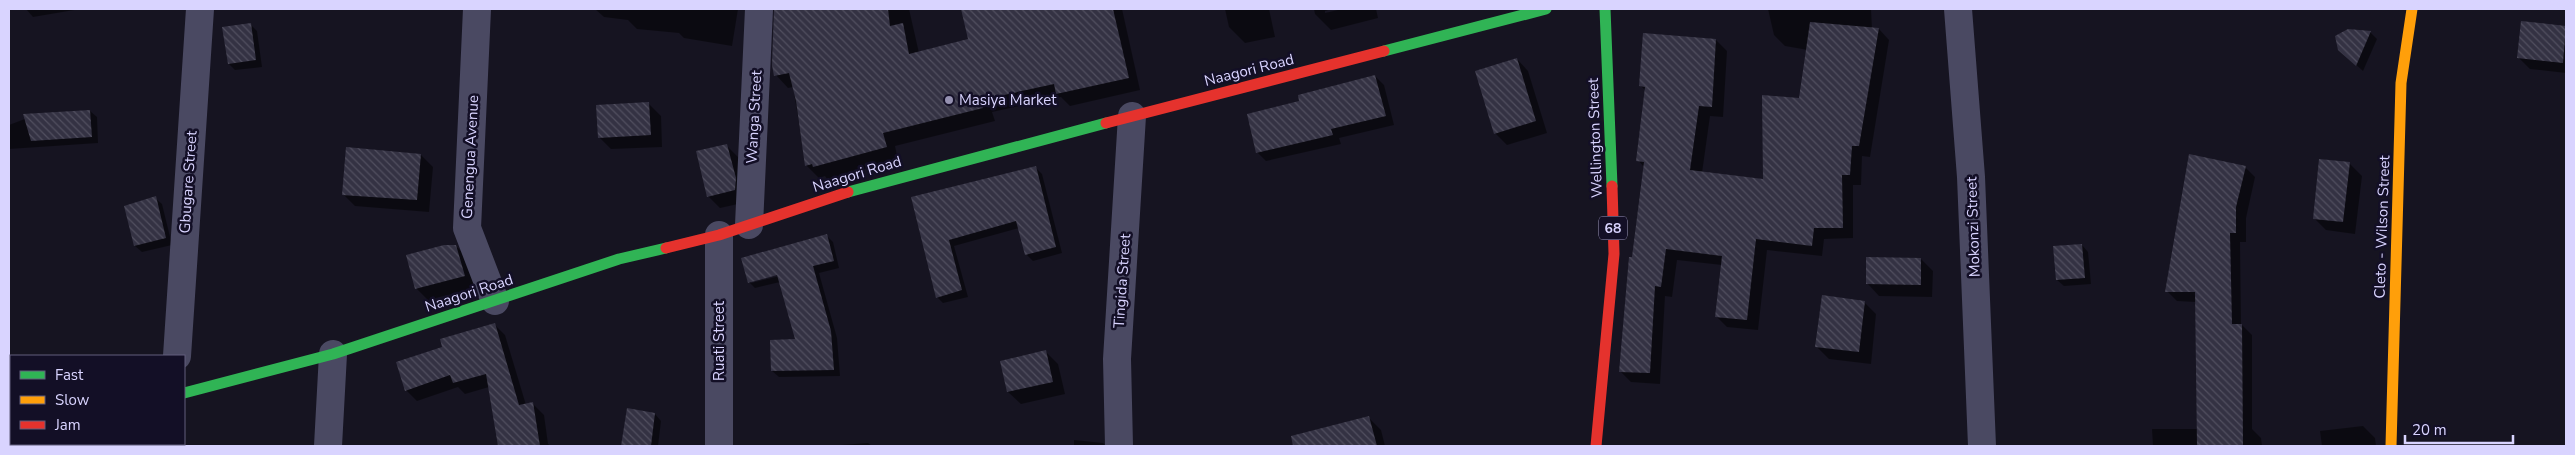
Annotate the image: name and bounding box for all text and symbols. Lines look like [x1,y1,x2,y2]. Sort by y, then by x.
street label: Naagori Road [1202,49,1296,91]
street label: Wanga Street [742,69,766,164]
street label: Wellington Street [1583,77,1607,198]
place label: Masiya Market [959,90,1057,110]
marker: Masiya Market [943,94,955,106]
street label: Genengua Avenue [457,95,483,219]
street label: Gbugare Street [174,129,202,234]
street label: Naagori Road [810,151,904,197]
street label: Cleto - Wilson Street [2370,154,2395,299]
street label: Mokonzi Street [1961,176,1985,278]
road number: 68 [1599,217,1627,240]
street label: Tingida Street [1109,232,1135,329]
street label: Naagori Road [422,269,516,317]
street label: Ruati Street [709,300,729,381]
legend [10,355,185,445]
text: Fast [55,365,84,385]
text: Slow [55,390,90,410]
scale bar [2405,412,2512,444]
text: Jam [54,415,81,435]
text: 20 m [2412,420,2447,440]

